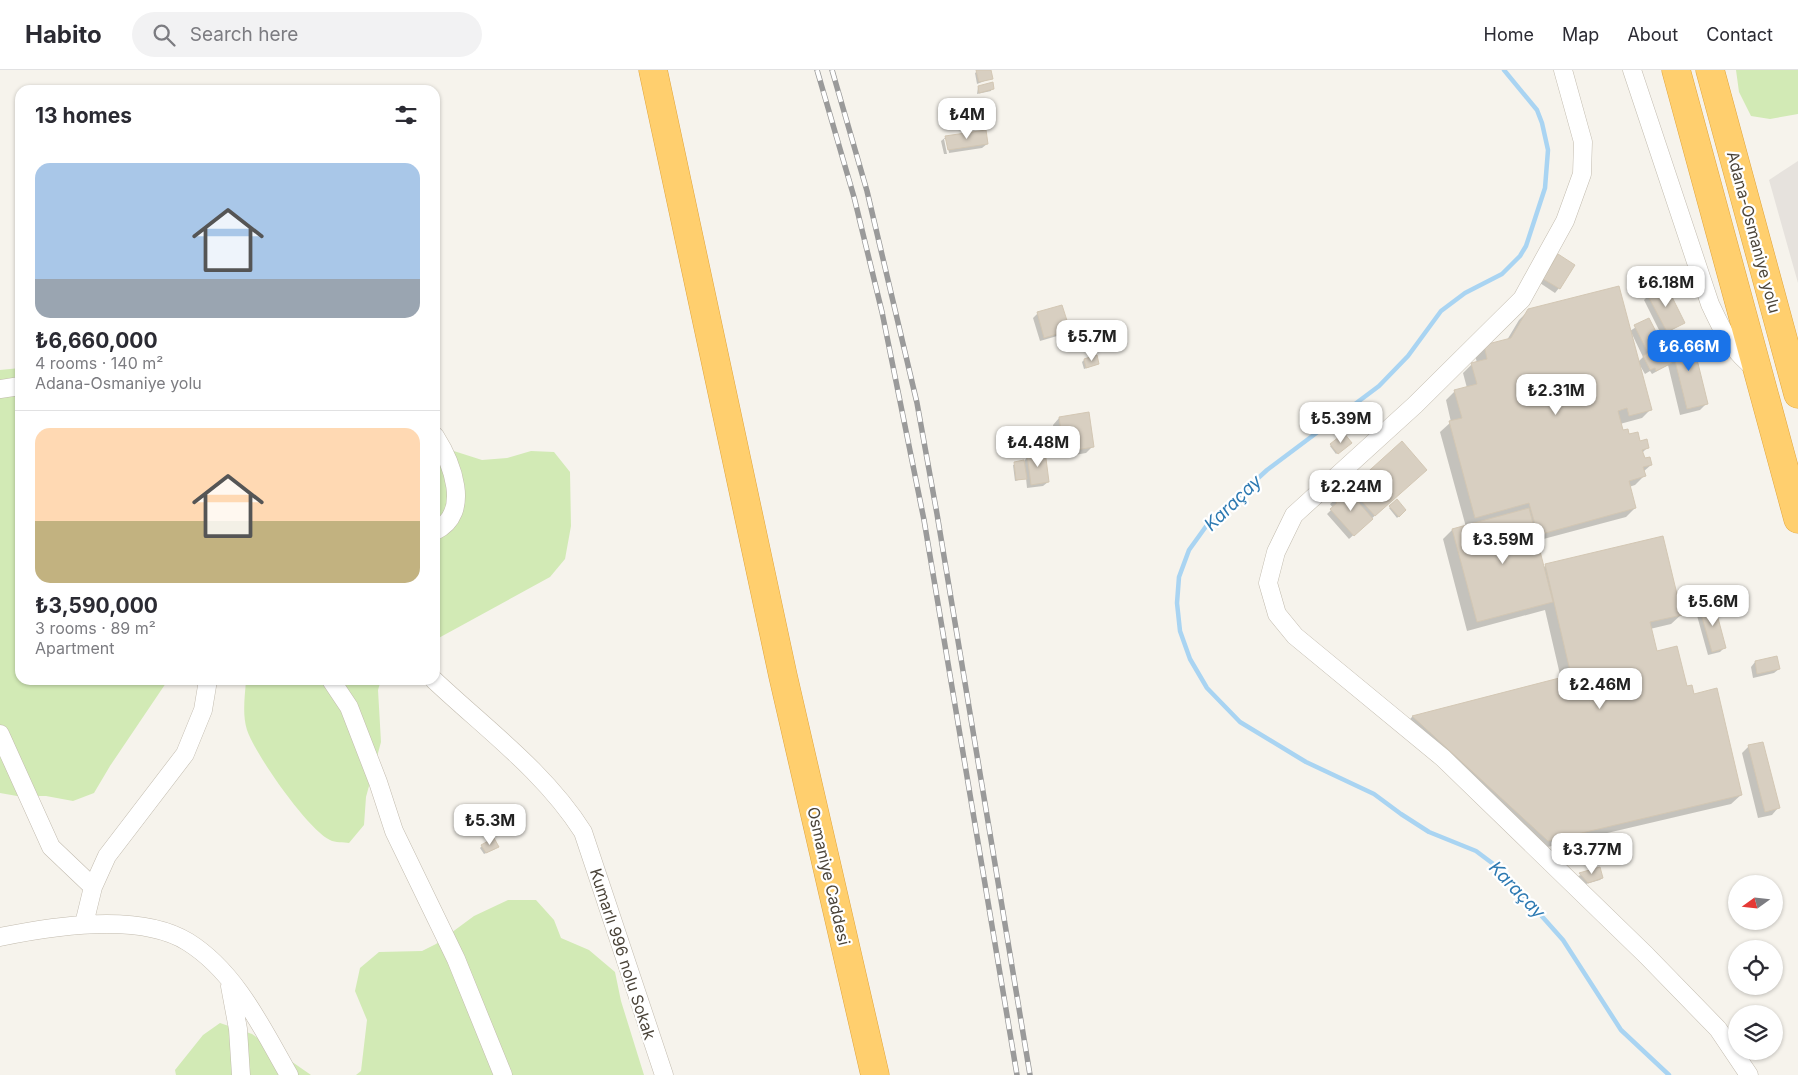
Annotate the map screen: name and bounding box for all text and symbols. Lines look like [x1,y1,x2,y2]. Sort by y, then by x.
search box [132,12,482,57]
text: Habito [25,20,102,49]
icon: search [150,21,178,49]
text: Search here [190,23,298,46]
text: Home [1484,24,1534,45]
text: Map [1562,24,1599,45]
text: About [1627,24,1678,45]
text: Contact [1706,24,1773,45]
pin: ₺4M [943,98,991,140]
icon: filters [392,101,420,129]
text: 13 homes [35,103,132,128]
text: ₺4M [949,104,985,124]
street label: Adana-Osmaniye yolu [1723,149,1785,315]
icon: home [183,195,273,285]
pin: ₺6.18M [1625,266,1707,308]
text: ₺6.18M [1638,272,1694,292]
pin: ₺5.7M [1057,320,1127,362]
text: ₺5.7M [1067,326,1117,346]
text: ₺6,660,000 [35,328,158,353]
pin: ₺6.66M [1648,330,1730,372]
text: ₺6.66M [1659,336,1719,356]
text: 4 rooms · 140 m² [35,353,163,373]
text: Adana-Osmaniye yolu [35,373,202,393]
pin: ₺2.31M [1515,374,1597,416]
text: ₺2.31M [1527,380,1585,400]
pin: ₺5.39M [1300,402,1382,444]
text: ₺5.39M [1311,408,1371,428]
pin: ₺4.48M [997,426,1079,468]
text: ₺4.48M [1007,432,1069,452]
icon: home [183,461,273,551]
water label: Karaçay [1200,470,1266,535]
pin: ₺2.24M [1310,470,1392,512]
text: ₺2.24M [1320,476,1382,496]
pin: ₺3.59M [1462,522,1544,565]
text: ₺3.59M [1472,529,1534,549]
pin: ₺5.6M [1678,584,1748,627]
text: ₺5.6M [1688,591,1738,611]
text: ₺3,590,000 [35,593,158,618]
text: 3 rooms · 89 m² [35,618,156,638]
text: Apartment [35,638,115,658]
pin: ₺2.46M [1559,668,1641,710]
text: ₺2.46M [1569,674,1631,694]
pin: ₺5.3M [455,804,525,846]
street label: Osmaniye Caddesi [803,805,855,947]
text: ₺5.3M [465,810,515,830]
pin: ₺3.77M [1551,832,1633,875]
text: ₺3.77M [1562,839,1622,859]
water label: Karaçay [1485,857,1550,923]
street label: Kumarlı 996 nolu Sokak [586,866,660,1042]
north arrow [1728,875,1782,930]
map controls [1728,875,1783,1060]
button: locate [1728,940,1783,995]
button: layers [1728,1005,1783,1060]

